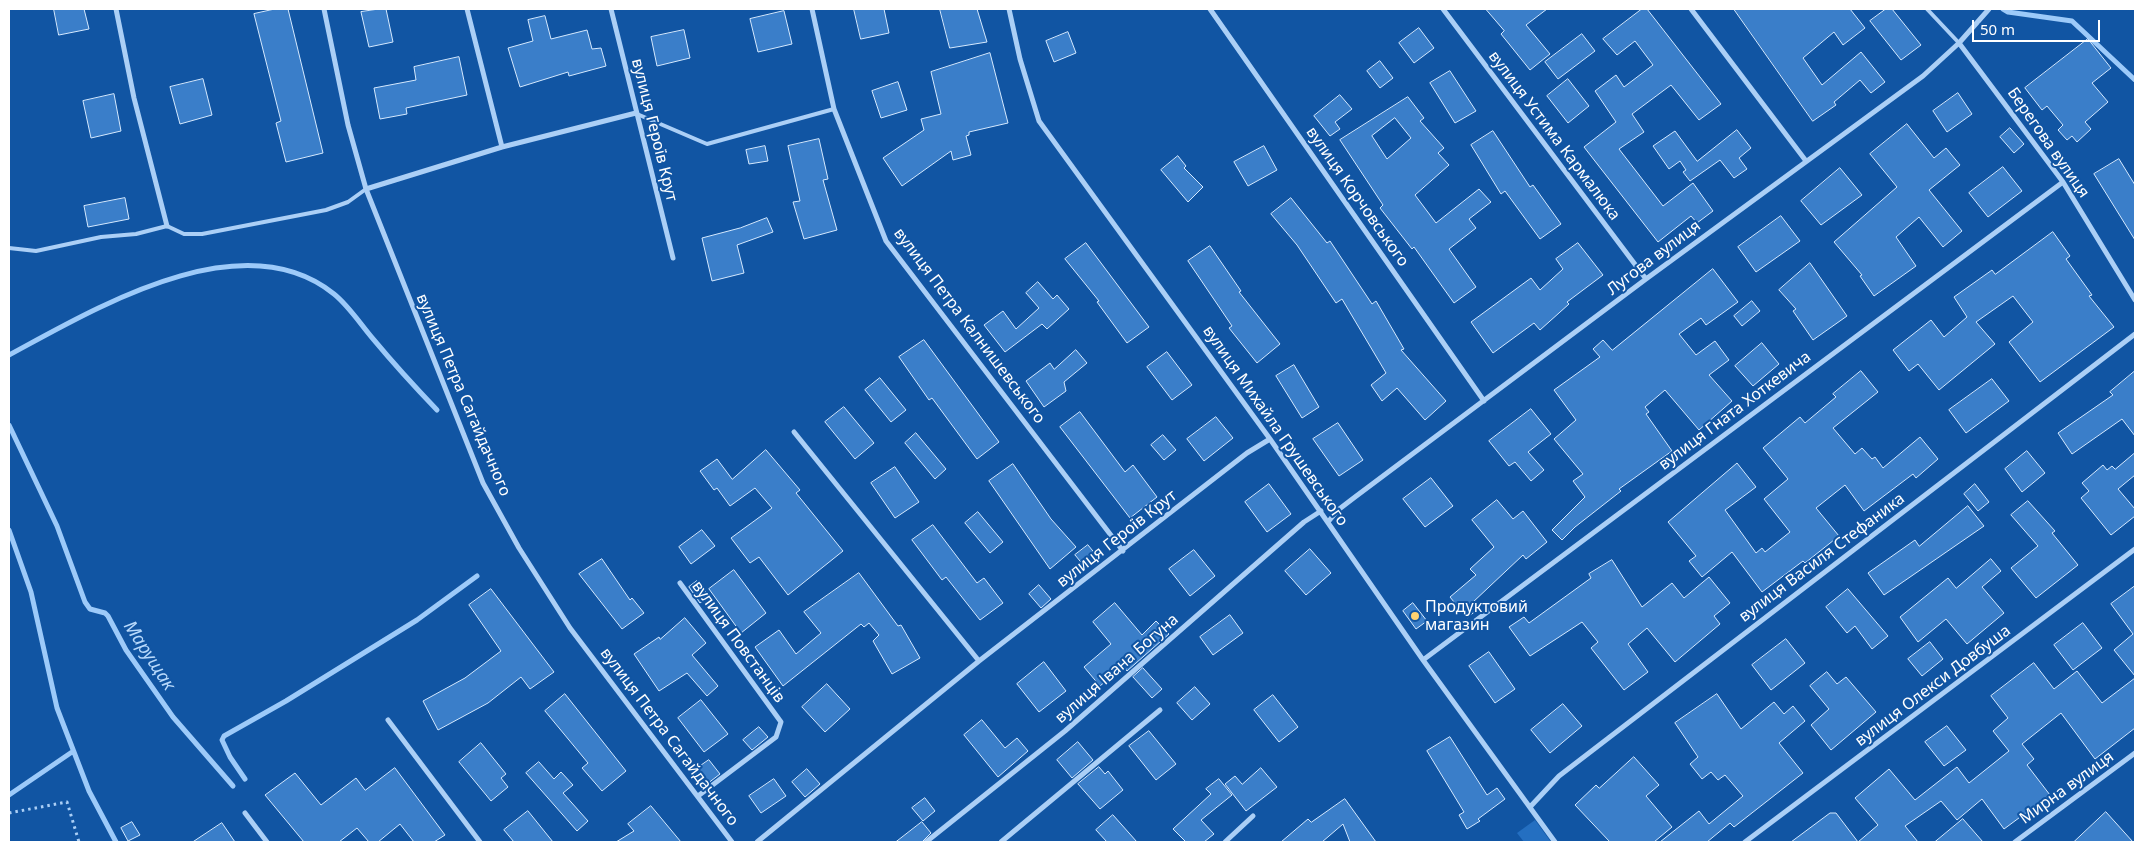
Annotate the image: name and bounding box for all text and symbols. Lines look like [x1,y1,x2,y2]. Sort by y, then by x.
scale bar [1974,10,2102,42]
text: 50 m [1980,19,2015,39]
street label: вулиця Устима Кармалюка [1484,48,1624,224]
street label: вулиця Героїв Крут [627,57,681,203]
street label: Берегова вулиця [2003,84,2093,202]
street label: вулиця Корчовського [1302,123,1412,271]
street label: Лугова вулиця [1603,217,1705,299]
street label: вулиця Петра Калнишевського [889,224,1049,428]
street label: вулиця Петра Сагайдачного [412,291,514,499]
street label: вулиця Михайла Грушевського [1198,322,1352,530]
street label: вулиця Гната Хоткевича [1655,347,1815,475]
street label: вулиця Героїв Крут [1053,486,1181,592]
street label: вулиця Василя Стефаника [1735,489,1909,627]
street label: вулиця Повстанців [687,577,789,707]
place label: Продуктовий магазин [1425,597,1528,635]
street label: вулиця Івана Богуна [1051,610,1183,728]
marker: Продуктовий магазин [1409,610,1421,622]
water label: Марущак [118,617,180,695]
street label: вулиця Олекси Довбуша [1851,621,2015,751]
street label: вулиця Петра Сагайдачного [596,644,742,830]
street label: Мирна вулиця [2016,747,2118,829]

